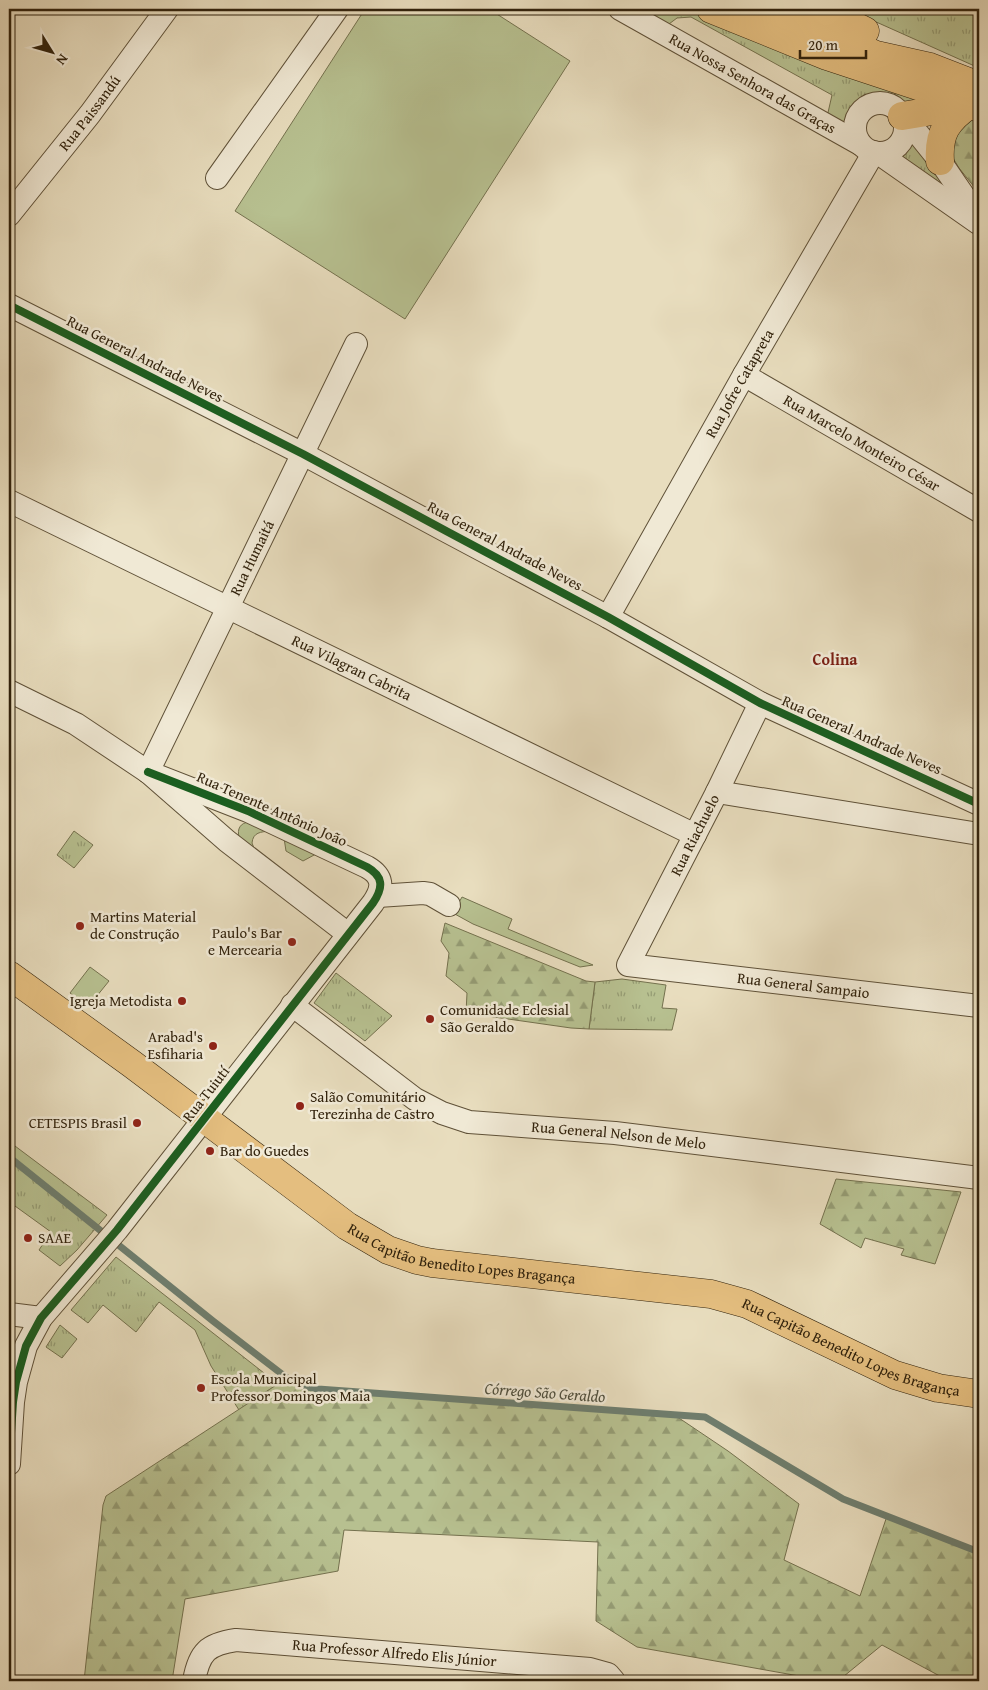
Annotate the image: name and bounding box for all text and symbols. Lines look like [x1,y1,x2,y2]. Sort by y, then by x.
north arrow [28,28,78,78]
street label: Rua Nossa Senhora das Graças [665,28,840,138]
scale bar [800,28,867,60]
text: 20 m [808,34,839,55]
text: N [51,50,73,70]
street label: Rua Paissandú [54,70,126,155]
street label: Rua General Andrade Neves [63,310,227,407]
street label: Rua Jofre Catapreta [700,325,778,441]
street label: Rua Marcelo Monteiro César [780,389,944,496]
street label: Rua General Andrade Neves [424,496,587,595]
street label: Rua Humaitá [224,517,279,599]
street label: Rua Vilagran Cabrita [288,629,415,705]
district label: Colina [812,647,858,671]
street label: Rua General Andrade Neves [779,690,946,779]
street label: Rua Tenente Antônio João [194,766,351,851]
street label: Rua Riachuelo [665,790,724,879]
place label: Martins Material de Construção [90,906,196,944]
marker: Martins Material de Construção [74,920,86,932]
place label: Paulo's Bar e Mercearia [208,922,282,960]
marker: Paulo's Bar e Mercearia [286,936,298,948]
street label: Rua General Sampaio [736,967,871,1003]
place label: Igreja Metodista [70,990,172,1011]
marker: Igreja Metodista [176,995,188,1007]
place label: Comunidade Eclesial São Geraldo [440,999,569,1037]
marker: Comunidade Eclesial São Geraldo [424,1013,436,1025]
place label: Arabad's Esfiharia [147,1026,203,1064]
marker: Arabad's Esfiharia [207,1040,219,1052]
street label: Rua Tuiutí [177,1061,235,1126]
place label: Salão Comunitário Terezinha de Castro [310,1086,435,1124]
marker: Salão Comunitário Terezinha de Castro [294,1100,306,1112]
place label: CETESPIS Brasil [29,1112,127,1133]
street label: Rua General Nelson de Melo [531,1116,708,1154]
marker: CETESPIS Brasil [131,1117,143,1129]
place label: Bar do Guedes [220,1140,309,1161]
marker: Bar do Guedes [204,1145,216,1157]
street label: Rua Capitão Benedito Lopes Bragança [344,1218,577,1289]
place label: SAAE [38,1227,72,1248]
marker: SAAE [22,1232,34,1244]
street label: Rua Capitão Benedito Lopes Bragança [739,1292,961,1401]
place label: Escola Municipal Professor Domingos Maia [211,1368,370,1406]
water label: Córrego São Geraldo [484,1376,606,1408]
marker: Escola Municipal Professor Domingos Maia [195,1382,207,1394]
street label: Rua Professor Alfredo Elis Júnior [292,1634,497,1671]

